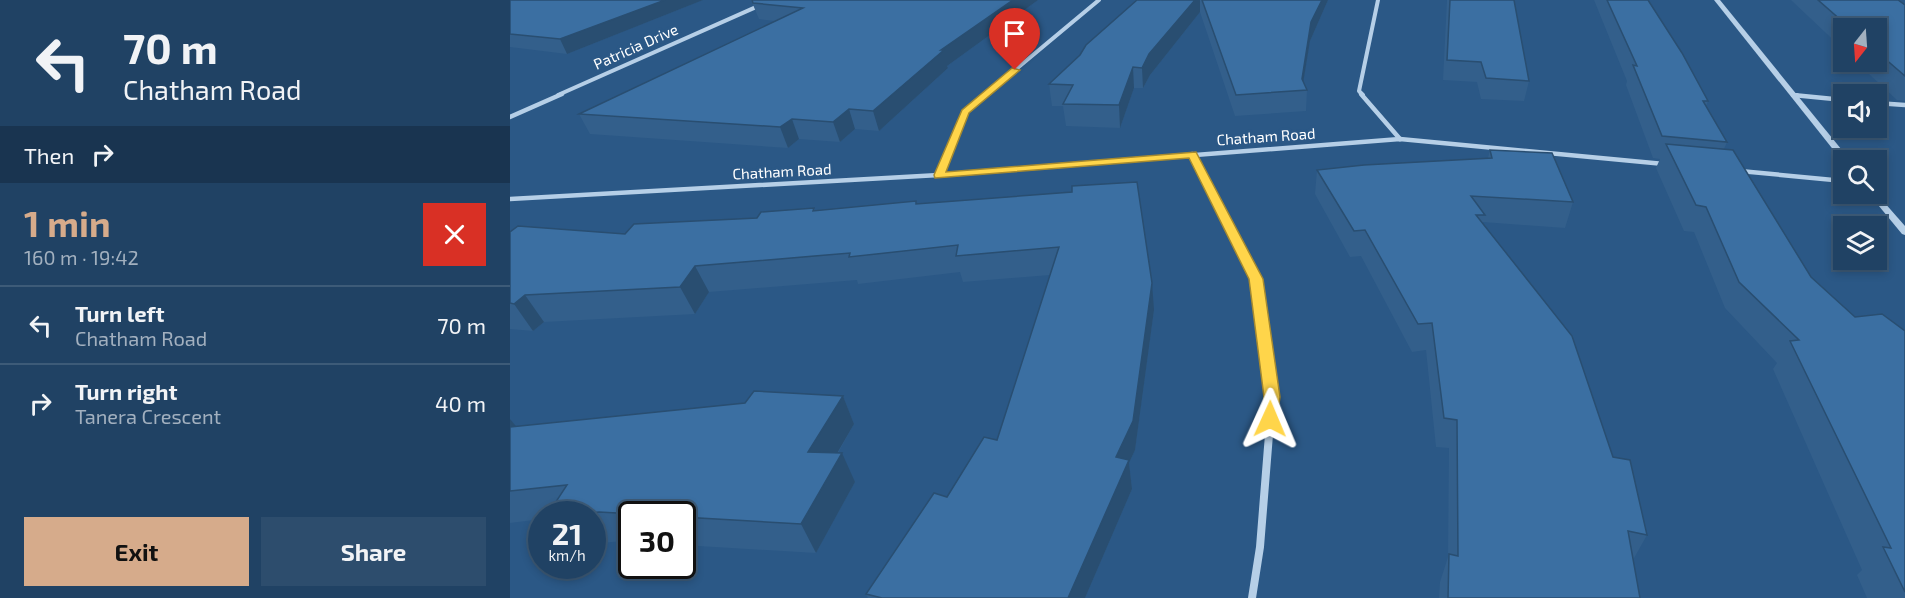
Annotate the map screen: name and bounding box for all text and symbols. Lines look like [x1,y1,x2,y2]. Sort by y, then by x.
pin [989,8,1040,70]
icon: arrive [998,17,1031,50]
north arrow [1833,18,1887,72]
map controls [1833,18,1887,270]
street label: Patricia Drive [590,19,681,73]
text: 70 m [123,22,218,72]
icon: left [24,24,102,102]
text: Chatham Road [123,73,302,105]
button: sound [1833,84,1887,138]
street label: Chatham Road [1216,124,1316,148]
icon: right [86,138,119,171]
text: Then [24,142,74,168]
button: search [1833,150,1887,204]
street label: Chatham Road [732,159,832,183]
text: 1 min [24,201,111,244]
button: close [423,203,486,266]
button: layers [1833,216,1887,270]
text: 160 m · 19:42 [24,245,139,269]
text: Turn left [75,300,164,326]
icon: left [24,309,57,342]
text: 70 m [437,312,486,338]
text: Chatham Road [75,326,207,350]
text: Turn right [75,378,177,404]
icon: right [24,387,57,420]
position arrow [1238,387,1302,451]
text: 40 m [435,390,486,416]
text: Tanera Crescent [75,404,221,428]
speed limit sign: 30 [618,501,696,579]
text: 21 [552,515,582,551]
button: Exit [24,517,249,586]
button: Share [261,517,486,586]
text: km/h [548,546,586,564]

